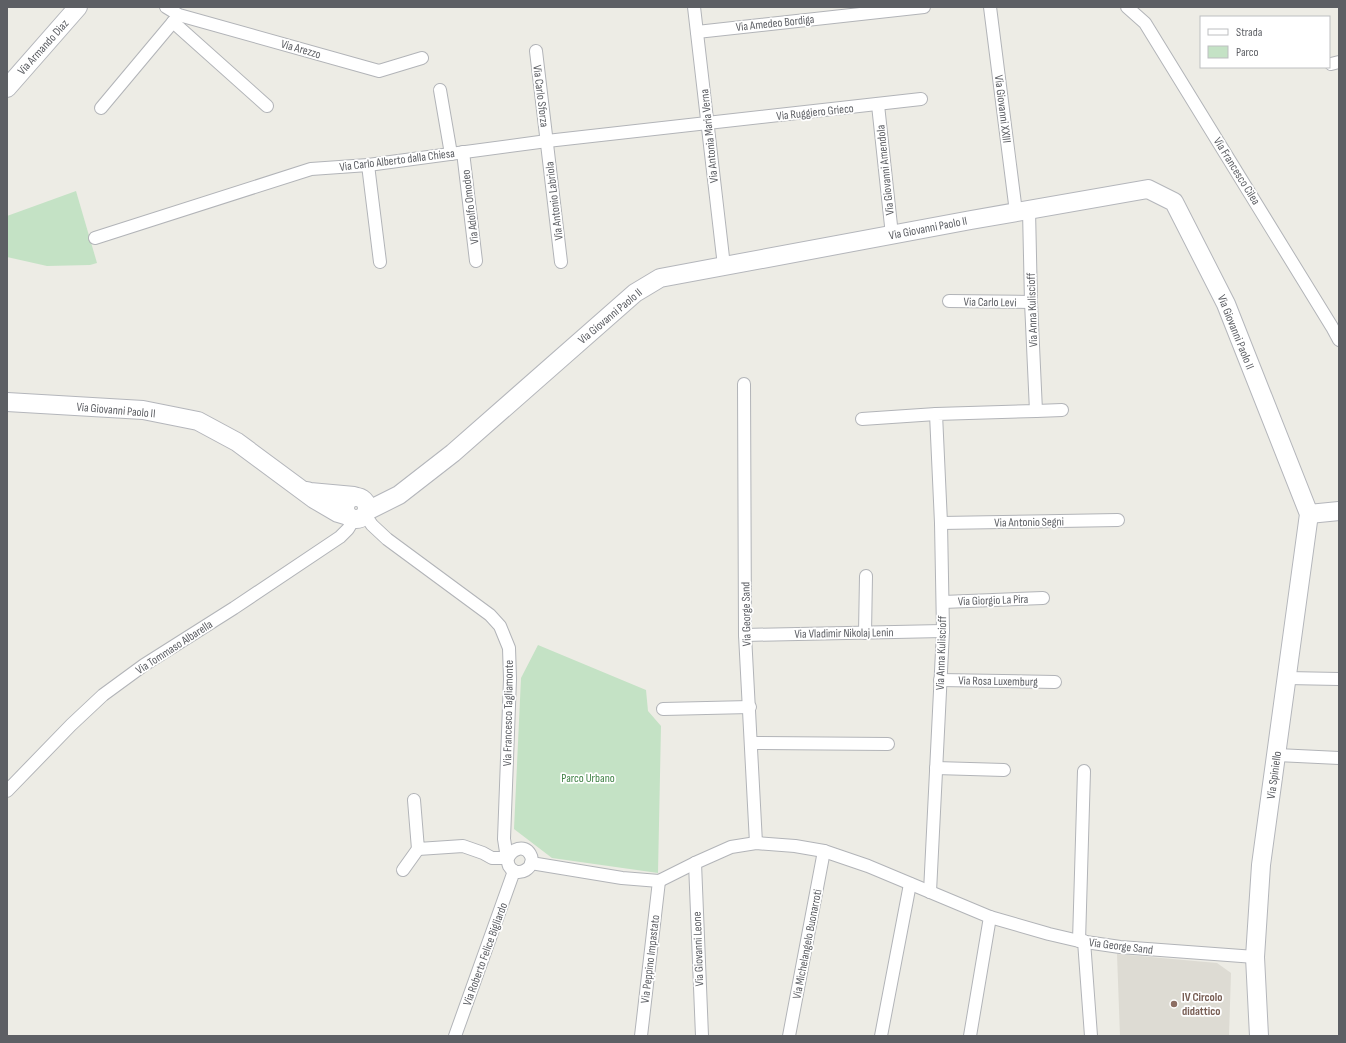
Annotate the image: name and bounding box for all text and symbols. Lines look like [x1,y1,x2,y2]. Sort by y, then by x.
street label: Via Amedeo Bordiga [735,12,815,35]
street label: Via Armando Diaz [15,16,73,78]
legend [1200,16,1330,68]
text: Strada [1236,25,1263,40]
street label: Via Arezzo [279,37,323,62]
text: Parco [1236,45,1259,60]
street label: Via Carlo Sforza [529,64,552,128]
street label: Via Giovanni XXIII [991,74,1014,144]
street label: Via Antonia Maria Verna [697,88,722,184]
street label: Via Ruggiero Grieco [776,101,855,124]
street label: Via Giovanni Amendola [873,124,898,216]
street label: Via Francesco Cilea [1210,135,1264,208]
street label: Via Carlo Alberto dalla Chiesa [339,146,456,175]
street label: Via Antonio Labriola [542,160,567,241]
street label: Via Adolfo Omodeo [458,169,483,245]
street label: Via Giovanni Paolo II [888,214,968,243]
street label: Via Anna Kuliscioff [1024,272,1041,347]
street label: Via Giovanni Paolo II [575,285,646,348]
street label: Via Giovanni Paolo II [1214,293,1257,372]
street label: Via Carlo Levi [963,295,1017,310]
street label: Via Giovanni Paolo II [76,400,156,421]
street label: Via Antonio Segni [994,514,1064,531]
street label: Via George Sand [738,582,755,646]
street label: Via Giorgio La Pira [957,592,1029,609]
street label: Via Anna Kuliscioff [933,615,950,691]
street label: Via Tommaso Albarella [133,617,216,678]
street label: Via Vladimir Nikolaj Lenin [794,625,894,642]
street label: Via Francesco Tagliamonte [500,660,517,766]
street label: Via Rosa Luxemburg [958,673,1038,690]
street label: Via Spiniello [1264,750,1285,800]
park label: Parco Urbano [561,771,615,786]
street label: Via Michelangelo Buonarroti [789,888,826,1000]
street label: Via Roberto Felice Bigliardo [460,901,511,1008]
street label: Via Giovanni Leone [690,911,707,987]
street label: Via Peppino Impastato [638,914,663,1004]
street label: Via George Sand [1088,935,1154,958]
place label: IV Circolo didattico [1182,990,1223,1019]
marker: IV Circolo didattico [1169,999,1179,1009]

